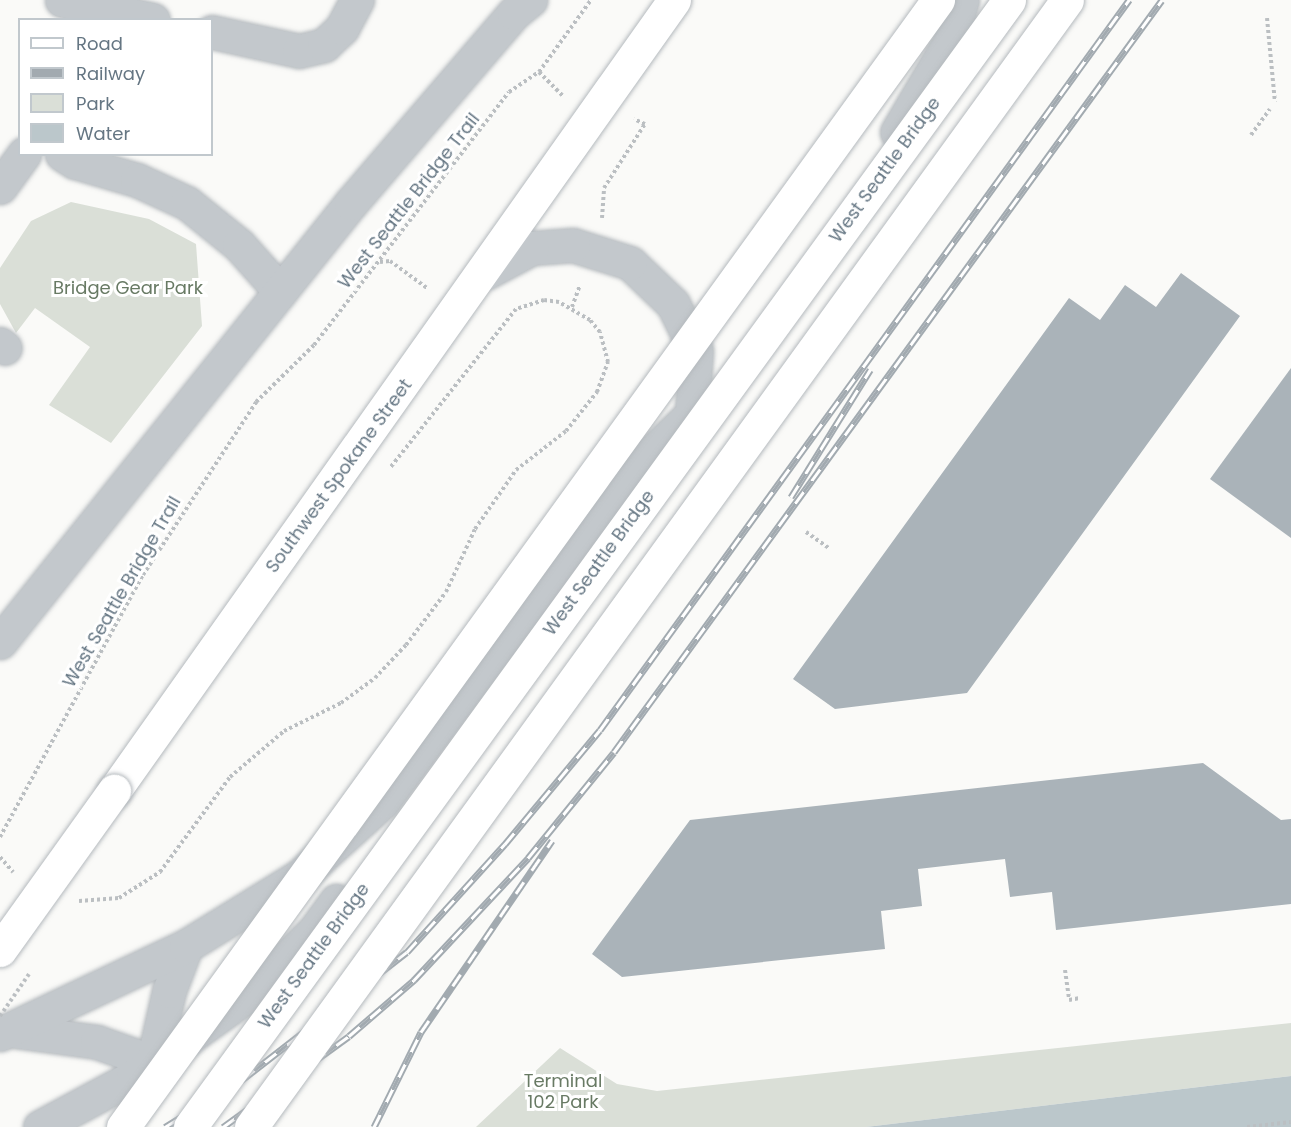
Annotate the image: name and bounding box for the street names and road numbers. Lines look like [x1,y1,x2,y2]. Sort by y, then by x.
street label: West Seattle Bridge [825,93,945,247]
street label: West Seattle Bridge Trail [334,109,484,293]
street label: Southwest Spokane Street [261,375,417,577]
street label: West Seattle Bridge [539,486,659,640]
street label: West Seattle Bridge Trail [58,493,186,691]
street label: West Seattle Bridge [254,879,374,1033]

